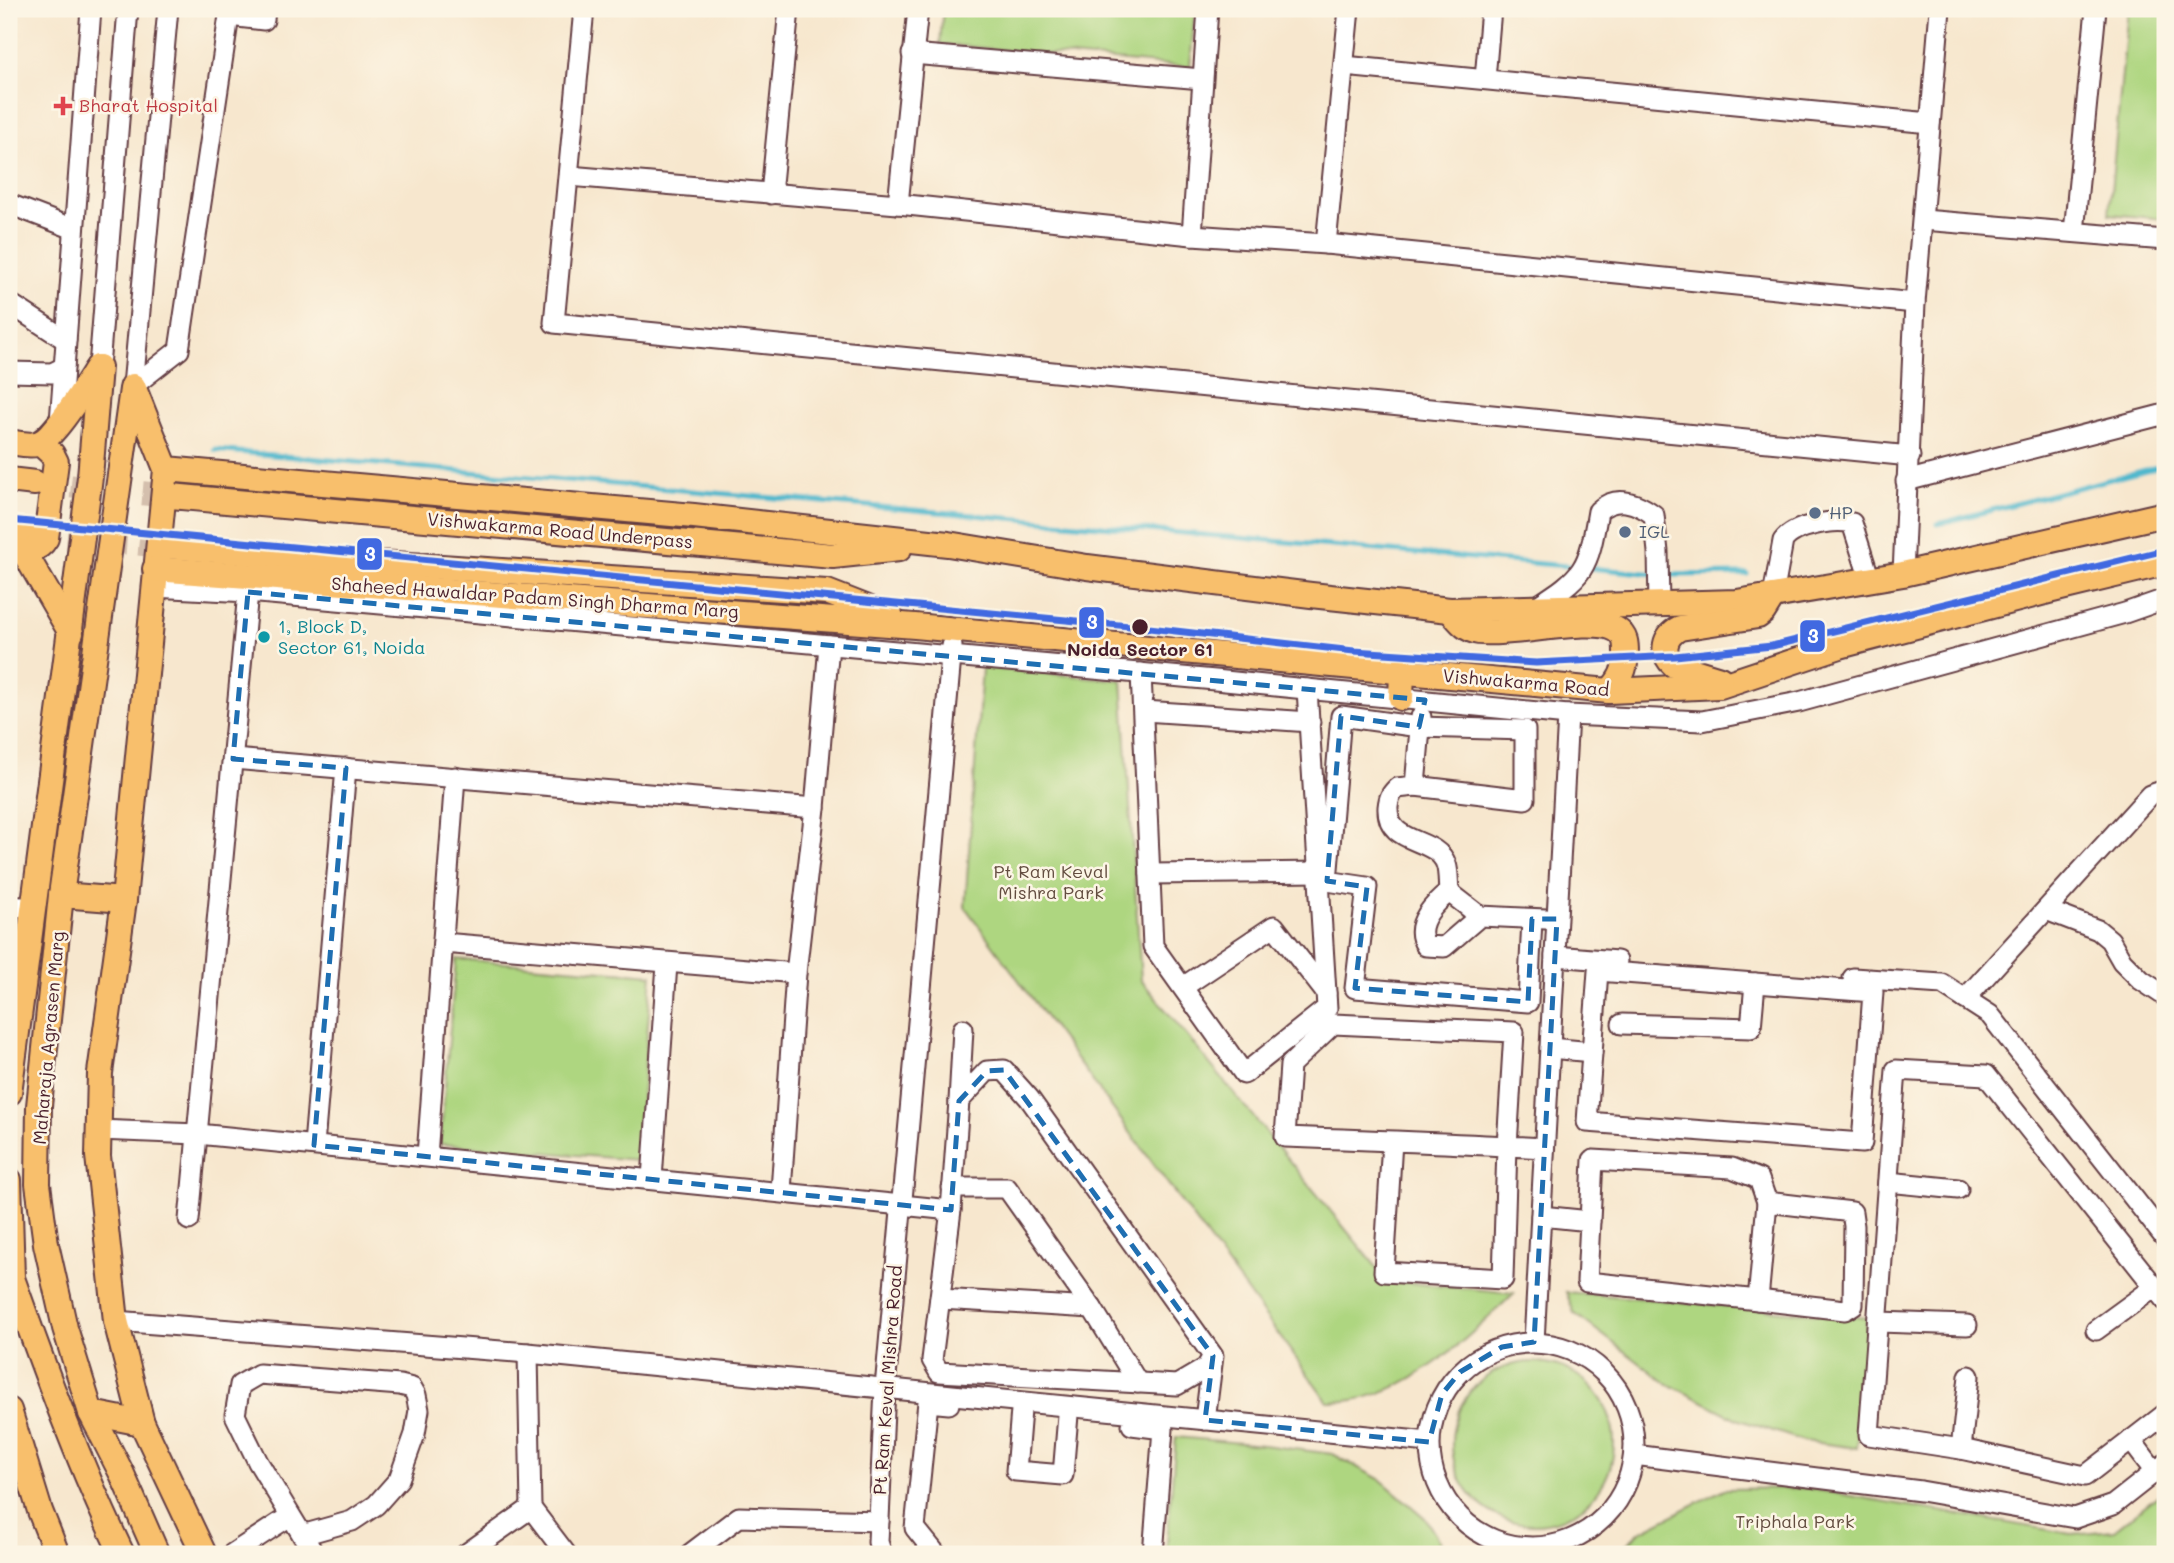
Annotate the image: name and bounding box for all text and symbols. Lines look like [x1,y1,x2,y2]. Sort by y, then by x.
place label: Bharat Hospital [79,93,218,117]
marker: Bharat Hospital [53,96,73,116]
place label: HP [1829,500,1853,524]
marker: HP [1807,505,1823,521]
street label: Vishwakarma Road Underpass [426,506,694,554]
place label: IGL [1639,519,1670,543]
marker: IGL [1617,524,1633,540]
line badge: 3 [356,537,383,571]
text: 3 [364,541,376,566]
street label: Shaheed Hawaldar Padam Singh Dharma Marg [331,571,740,623]
line badge: 3 [1078,606,1105,639]
text: 3 [1086,609,1098,634]
place label: 1, Block D, Sector 61, Noida [278,614,425,659]
marker: Noida Sector 61 [1130,617,1150,637]
line badge: 3 [1799,619,1826,653]
text: 3 [1807,623,1819,648]
marker: 1, Block D, Sector 61, Noida [256,629,272,645]
place label: Noida Sector 61 [1067,637,1213,661]
street label: Vishwakarma Road [1442,663,1610,701]
park label: Pt Ram Keval Mishra Park [994,859,1108,904]
street label: Maharaja Agrasen Marg [27,930,69,1146]
street label: Pt Ram Keval Mishra Road [867,1264,907,1496]
park label: Triphala Park [1735,1509,1855,1533]

